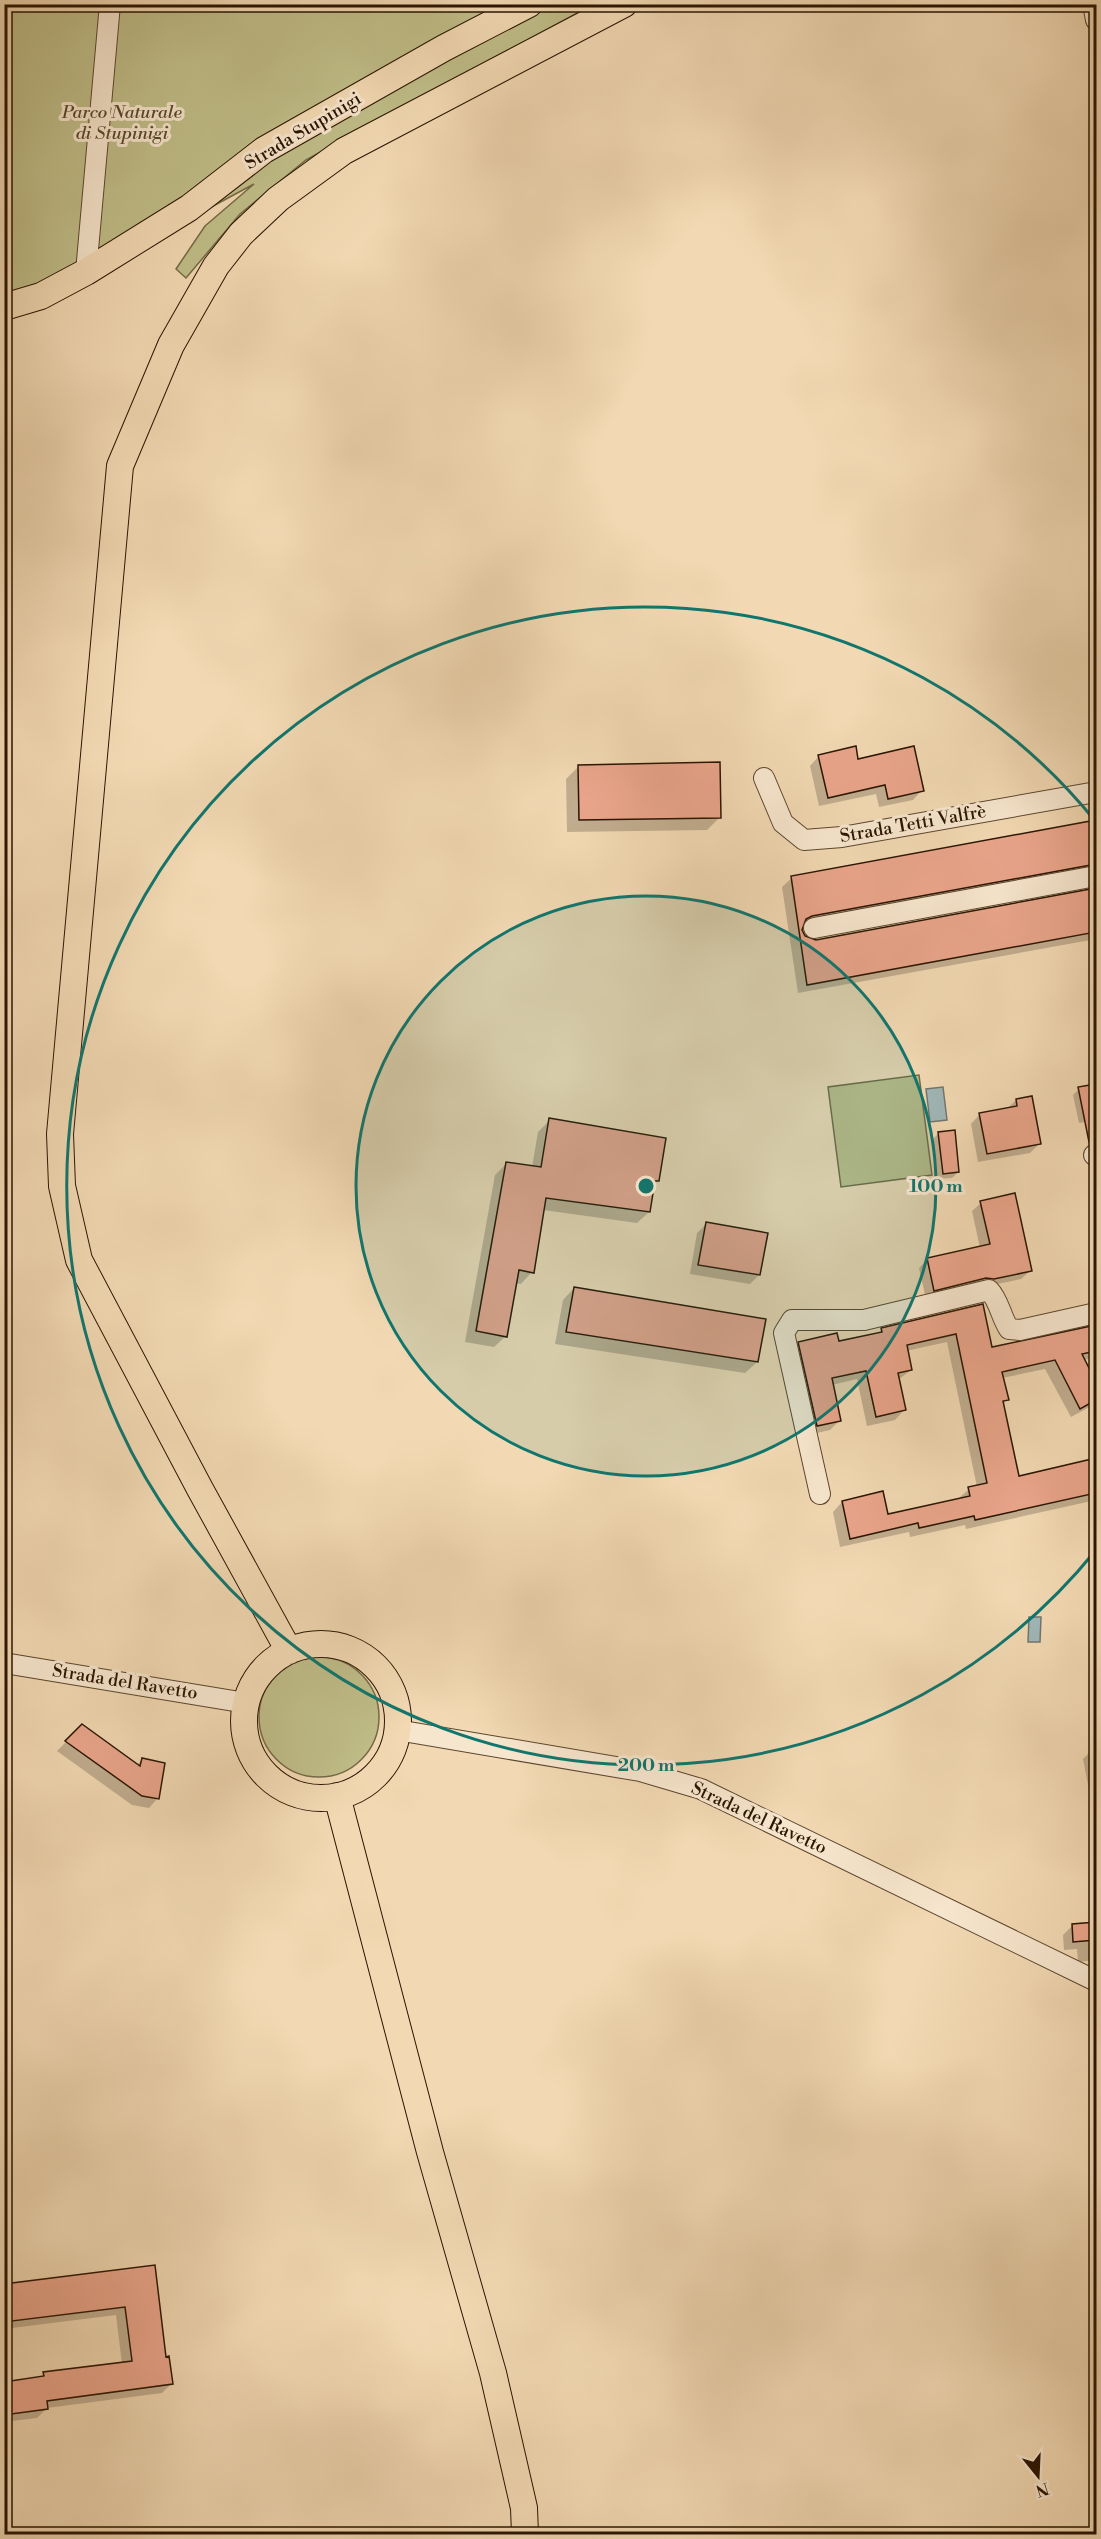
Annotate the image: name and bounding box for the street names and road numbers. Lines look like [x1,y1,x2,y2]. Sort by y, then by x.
street label: Strada Stupinigi [241,87,365,175]
street label: Strada Tetti Valfrè [838,800,988,848]
street label: Strada del Ravetto [51,1659,199,1705]
street label: Strada del Ravetto [687,1776,831,1860]

